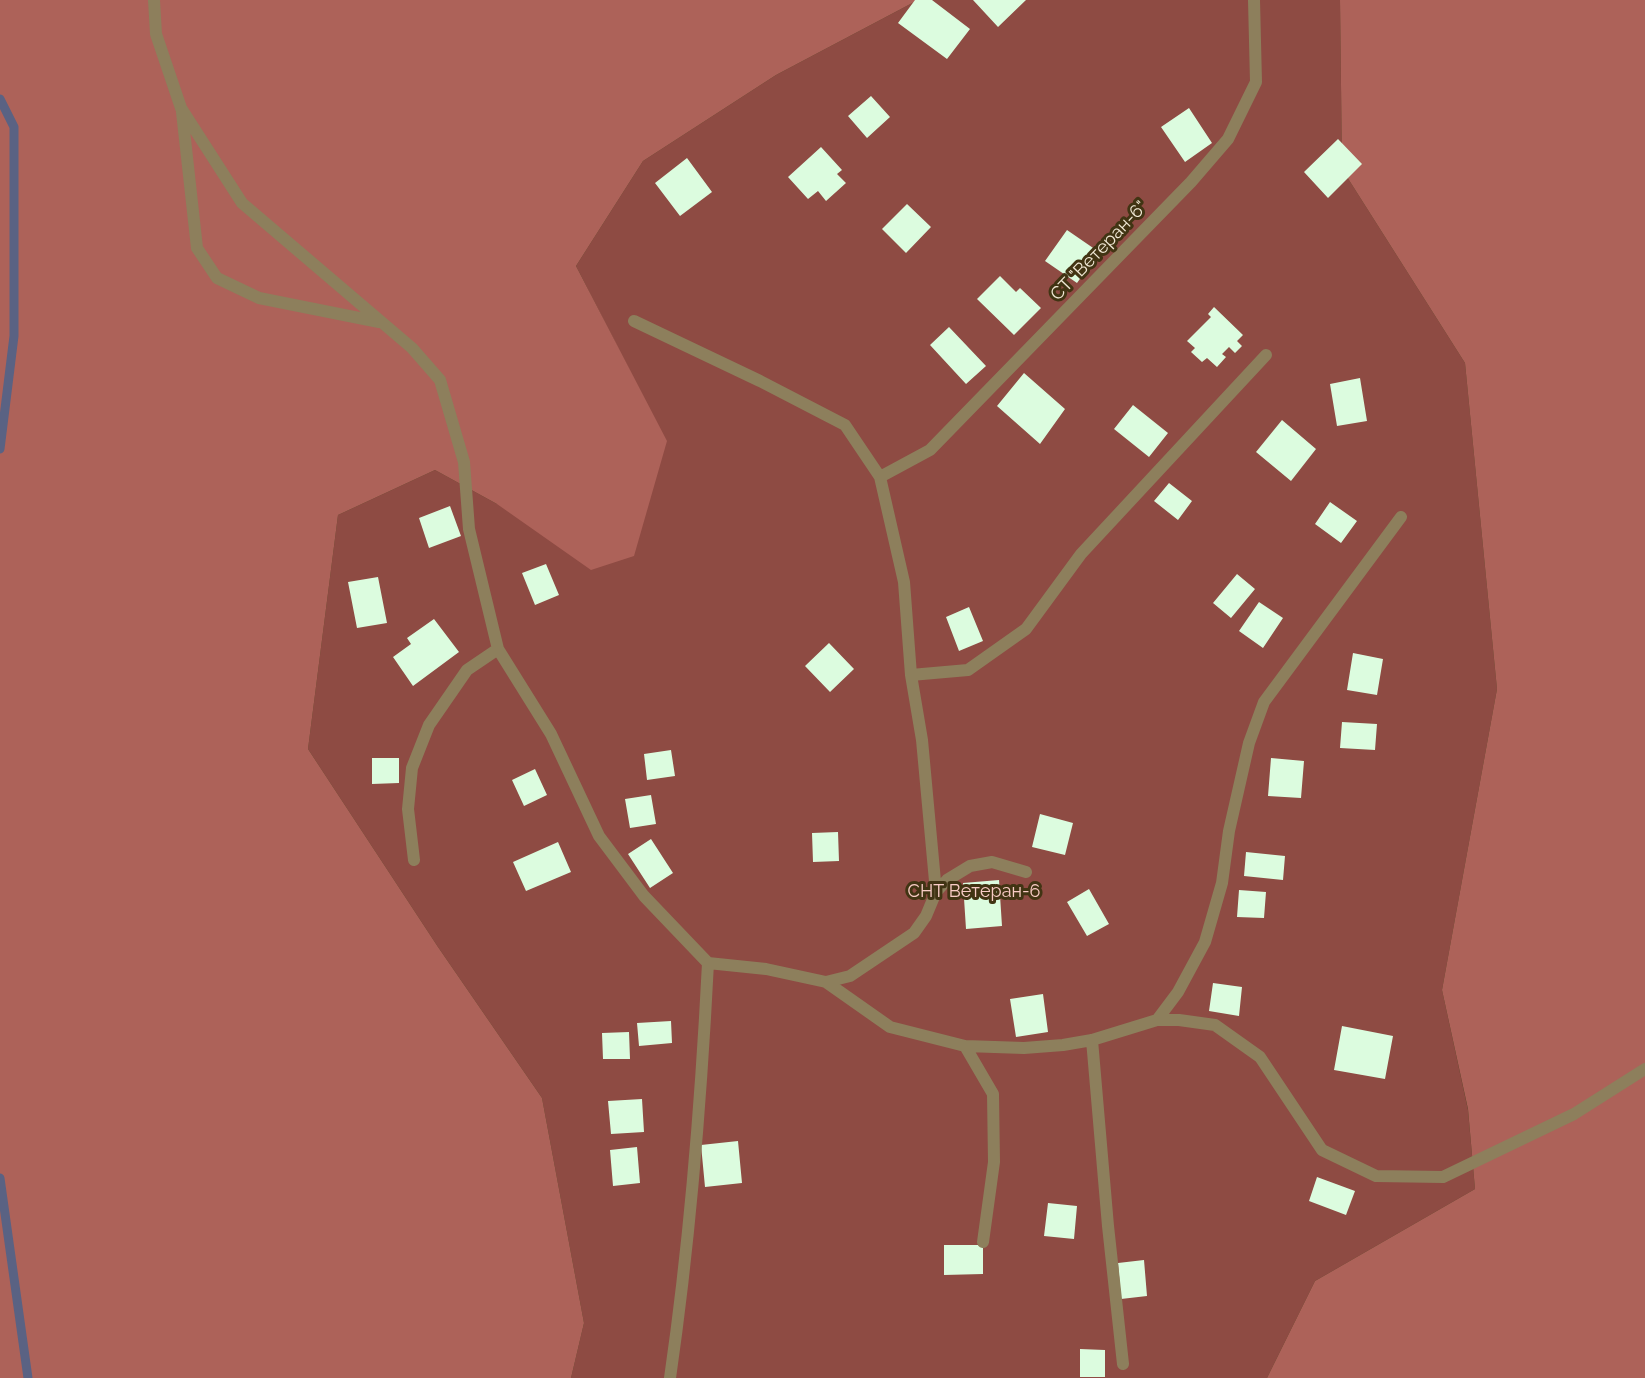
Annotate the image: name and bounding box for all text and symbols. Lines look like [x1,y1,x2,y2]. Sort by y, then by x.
street label: СТ "Ветеран-6" [1046,197,1152,305]
park label: СНТ Ветеран-6 [908,881,1040,903]

